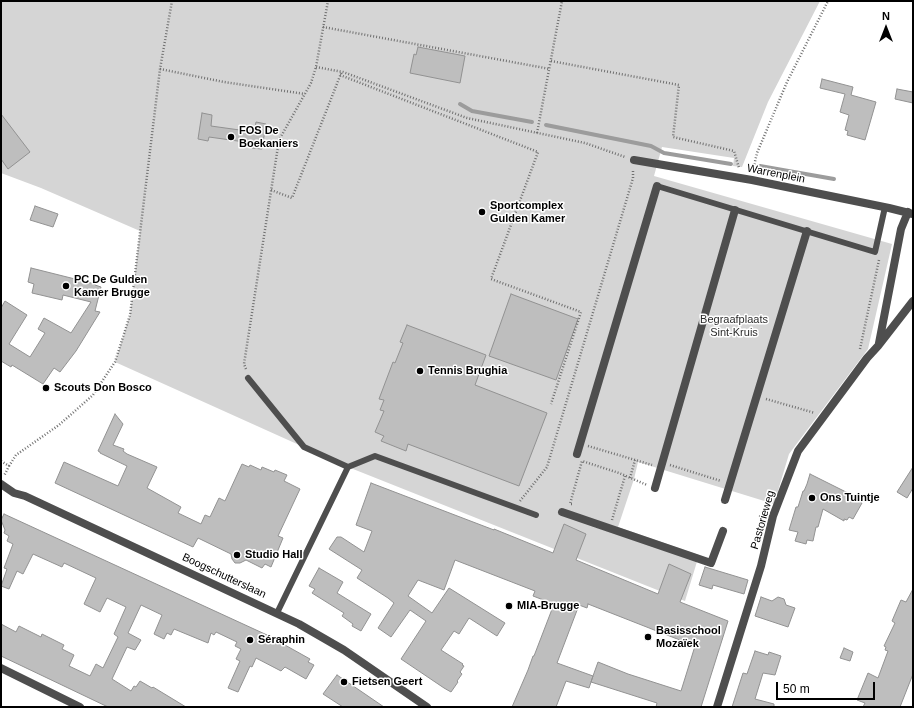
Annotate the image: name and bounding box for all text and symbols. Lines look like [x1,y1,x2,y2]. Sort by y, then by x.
north arrow [866,8,906,48]
text: N [882,10,890,22]
place label: FOS De Boekaniers [239,124,298,150]
marker: FOS De Boekaniers [226,132,236,142]
street label: Warrenplein [746,162,806,186]
place label: Sportcomplex Gulden Kamer [490,199,565,225]
marker: Sportcomplex Gulden Kamer [477,207,487,217]
place label: PC De Gulden Kamer Brugge [74,273,150,299]
marker: PC De Gulden Kamer Brugge [61,281,71,291]
park label: Begraafplaats Sint-Kruis [700,313,768,339]
place label: Tennis Brughia [428,364,507,378]
marker: Tennis Brughia [415,366,425,376]
place label: Scouts Don Bosco [54,381,152,395]
marker: Scouts Don Bosco [41,383,51,393]
street label: Pastorieweg [748,489,778,551]
place label: Ons Tuintje [820,491,880,505]
marker: Ons Tuintje [807,493,817,503]
place label: Studio Hall [245,548,302,562]
marker: Studio Hall [232,550,242,560]
street label: Boogschutterslaan [180,551,268,601]
place label: MIA-Brugge [517,599,579,613]
marker: MIA-Brugge [504,601,514,611]
place label: Basisschool Mozaïek [656,624,721,650]
marker: Basisschool Mozaïek [643,632,653,642]
place label: Séraphin [258,633,305,647]
marker: Séraphin [245,635,255,645]
scale bar [778,674,877,700]
place label: Fietsen Geert [352,675,422,689]
marker: Fietsen Geert [339,677,349,687]
text: 50 m [783,682,810,696]

